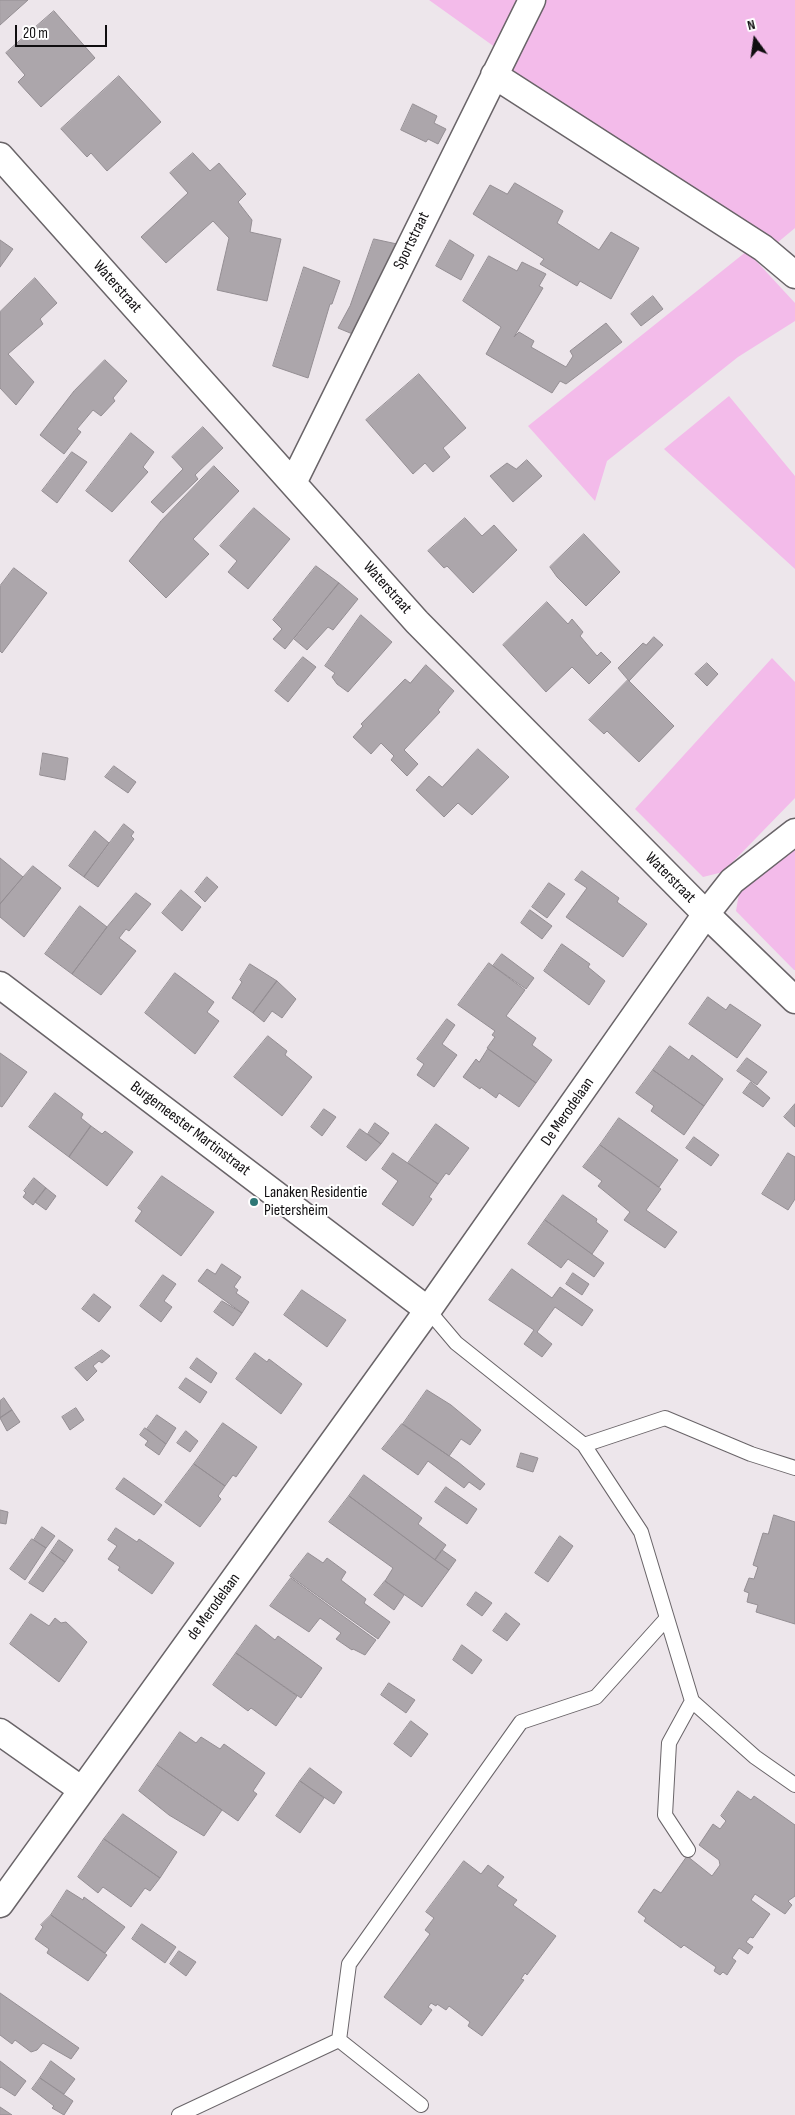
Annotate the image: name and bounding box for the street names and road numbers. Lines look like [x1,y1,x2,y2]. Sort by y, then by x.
street label: Sportstraat [390,209,434,273]
street label: Waterstraat [89,257,145,317]
street label: Waterstraat [359,558,415,618]
street label: Waterstraat [641,849,699,907]
street label: De Merodelaan [537,1074,599,1150]
street label: Burgemeester Martinstraat [126,1078,254,1180]
street label: de Merodelaan [183,1570,245,1644]

